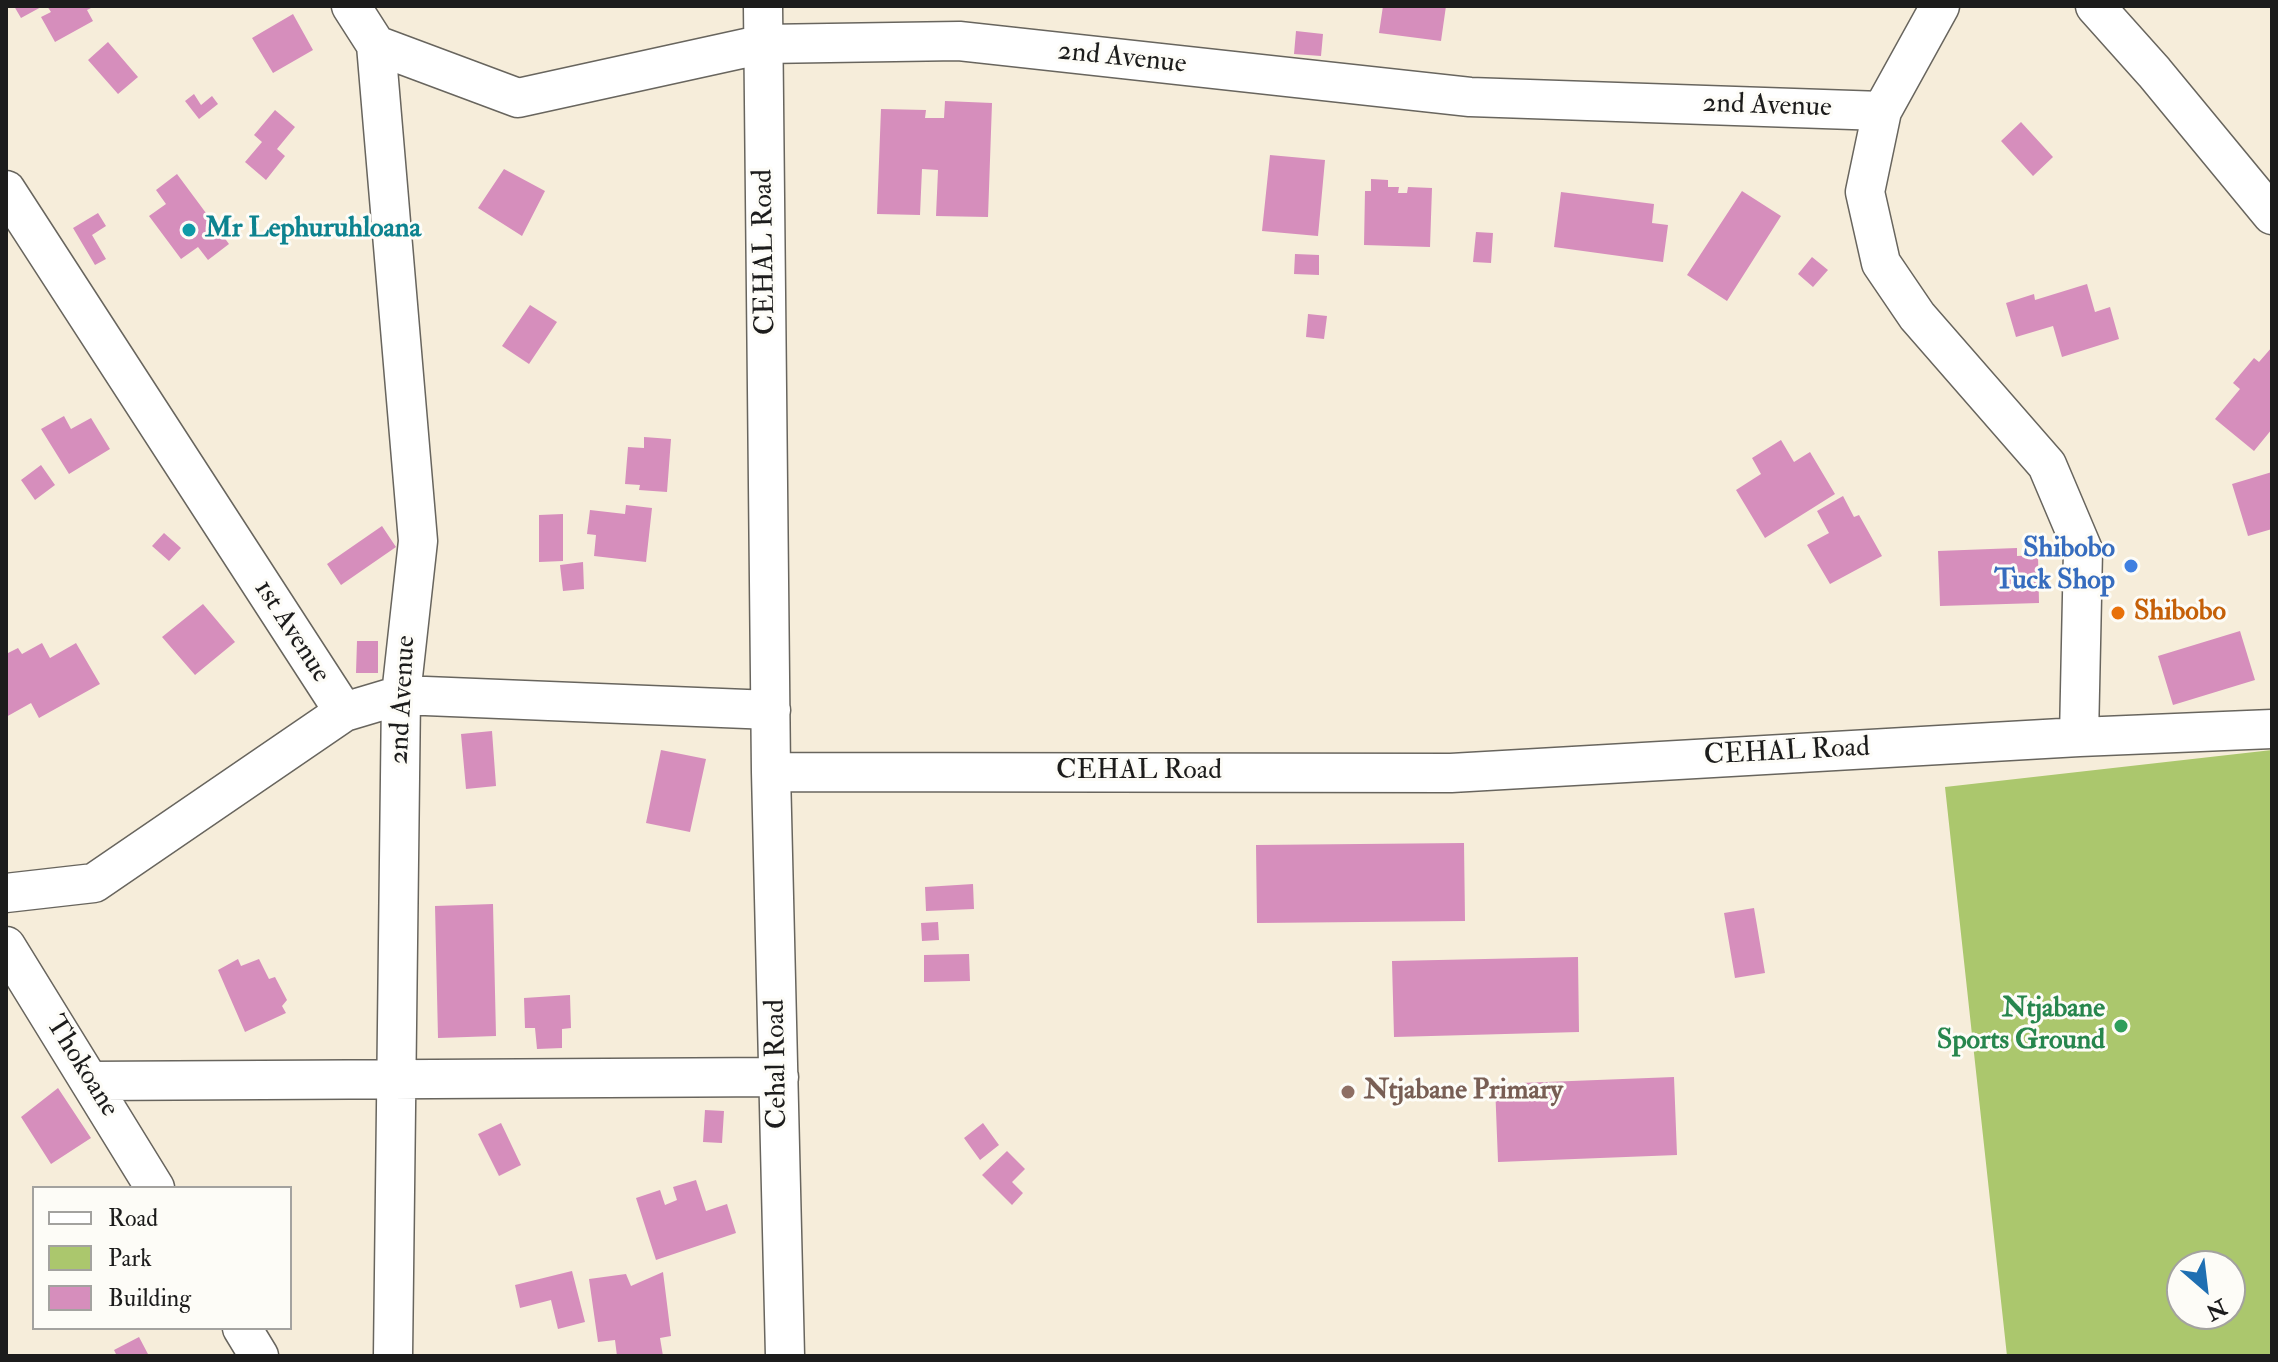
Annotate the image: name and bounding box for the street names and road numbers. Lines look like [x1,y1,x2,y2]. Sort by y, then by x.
street label: 2nd Avenue [1056,36,1188,82]
street label: 2nd Avenue [1702,88,1832,126]
street label: CEHAL Road [748,169,784,335]
street label: 1st Avenue [245,574,337,690]
street label: 2nd Avenue [384,635,424,765]
street label: CEHAL Road [1703,732,1871,774]
street label: CEHAL Road [1056,755,1222,789]
street label: Cehal Road [760,999,796,1129]
street label: Thokoane [37,1010,125,1124]

